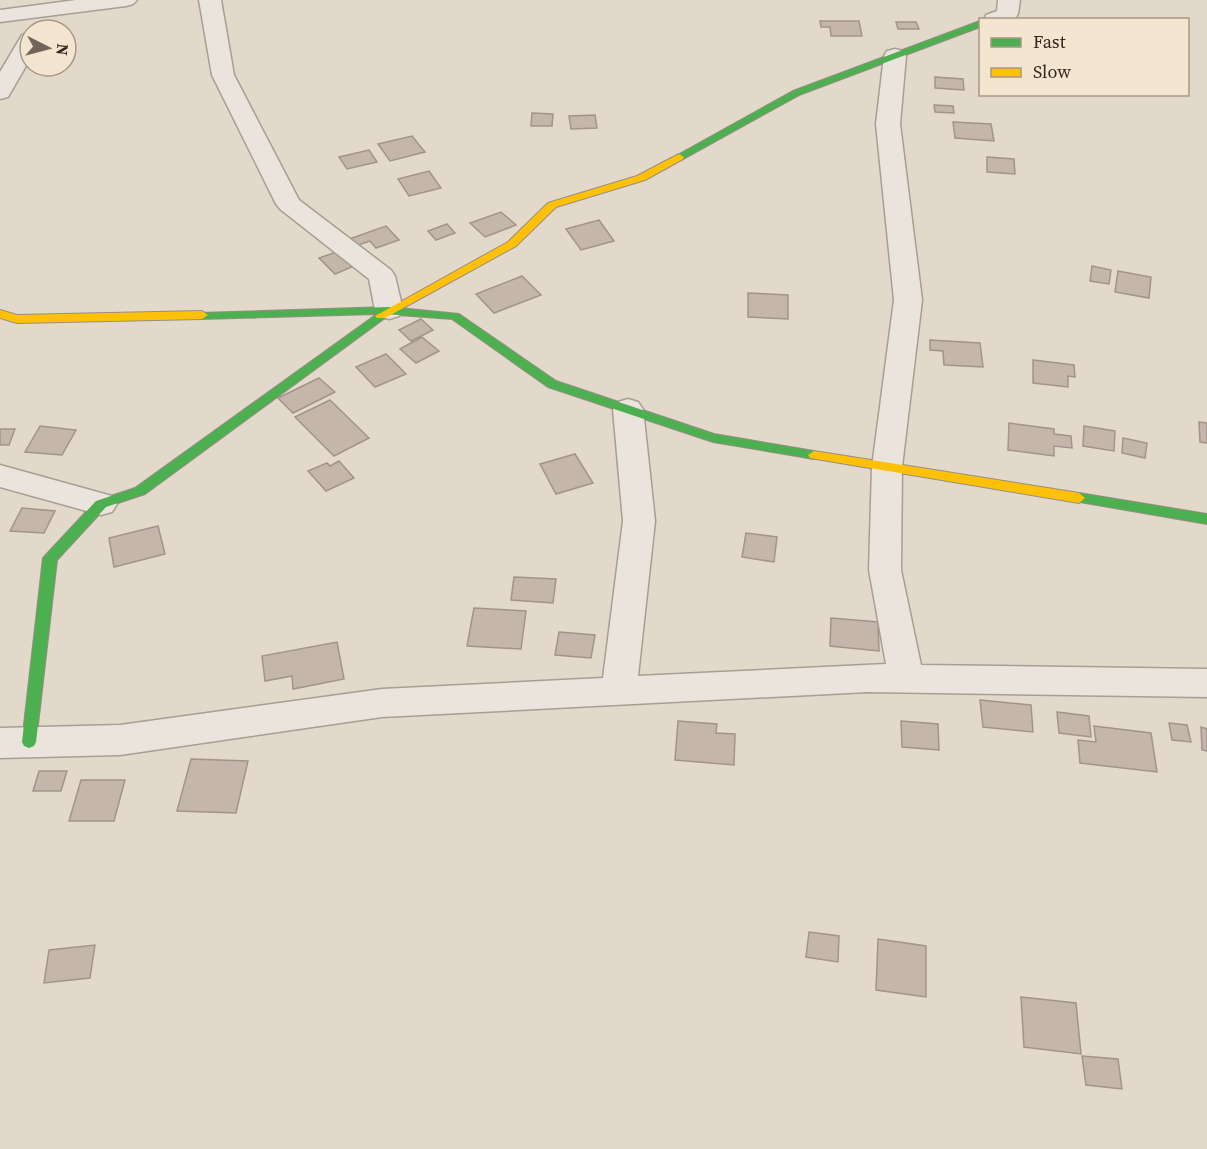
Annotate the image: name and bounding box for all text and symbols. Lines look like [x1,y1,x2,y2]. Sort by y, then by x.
north arrow [18,18,78,78]
legend [979,18,1189,96]
text: Fast [1033,29,1066,54]
text: N [51,43,74,57]
text: Slow [1033,59,1071,84]

